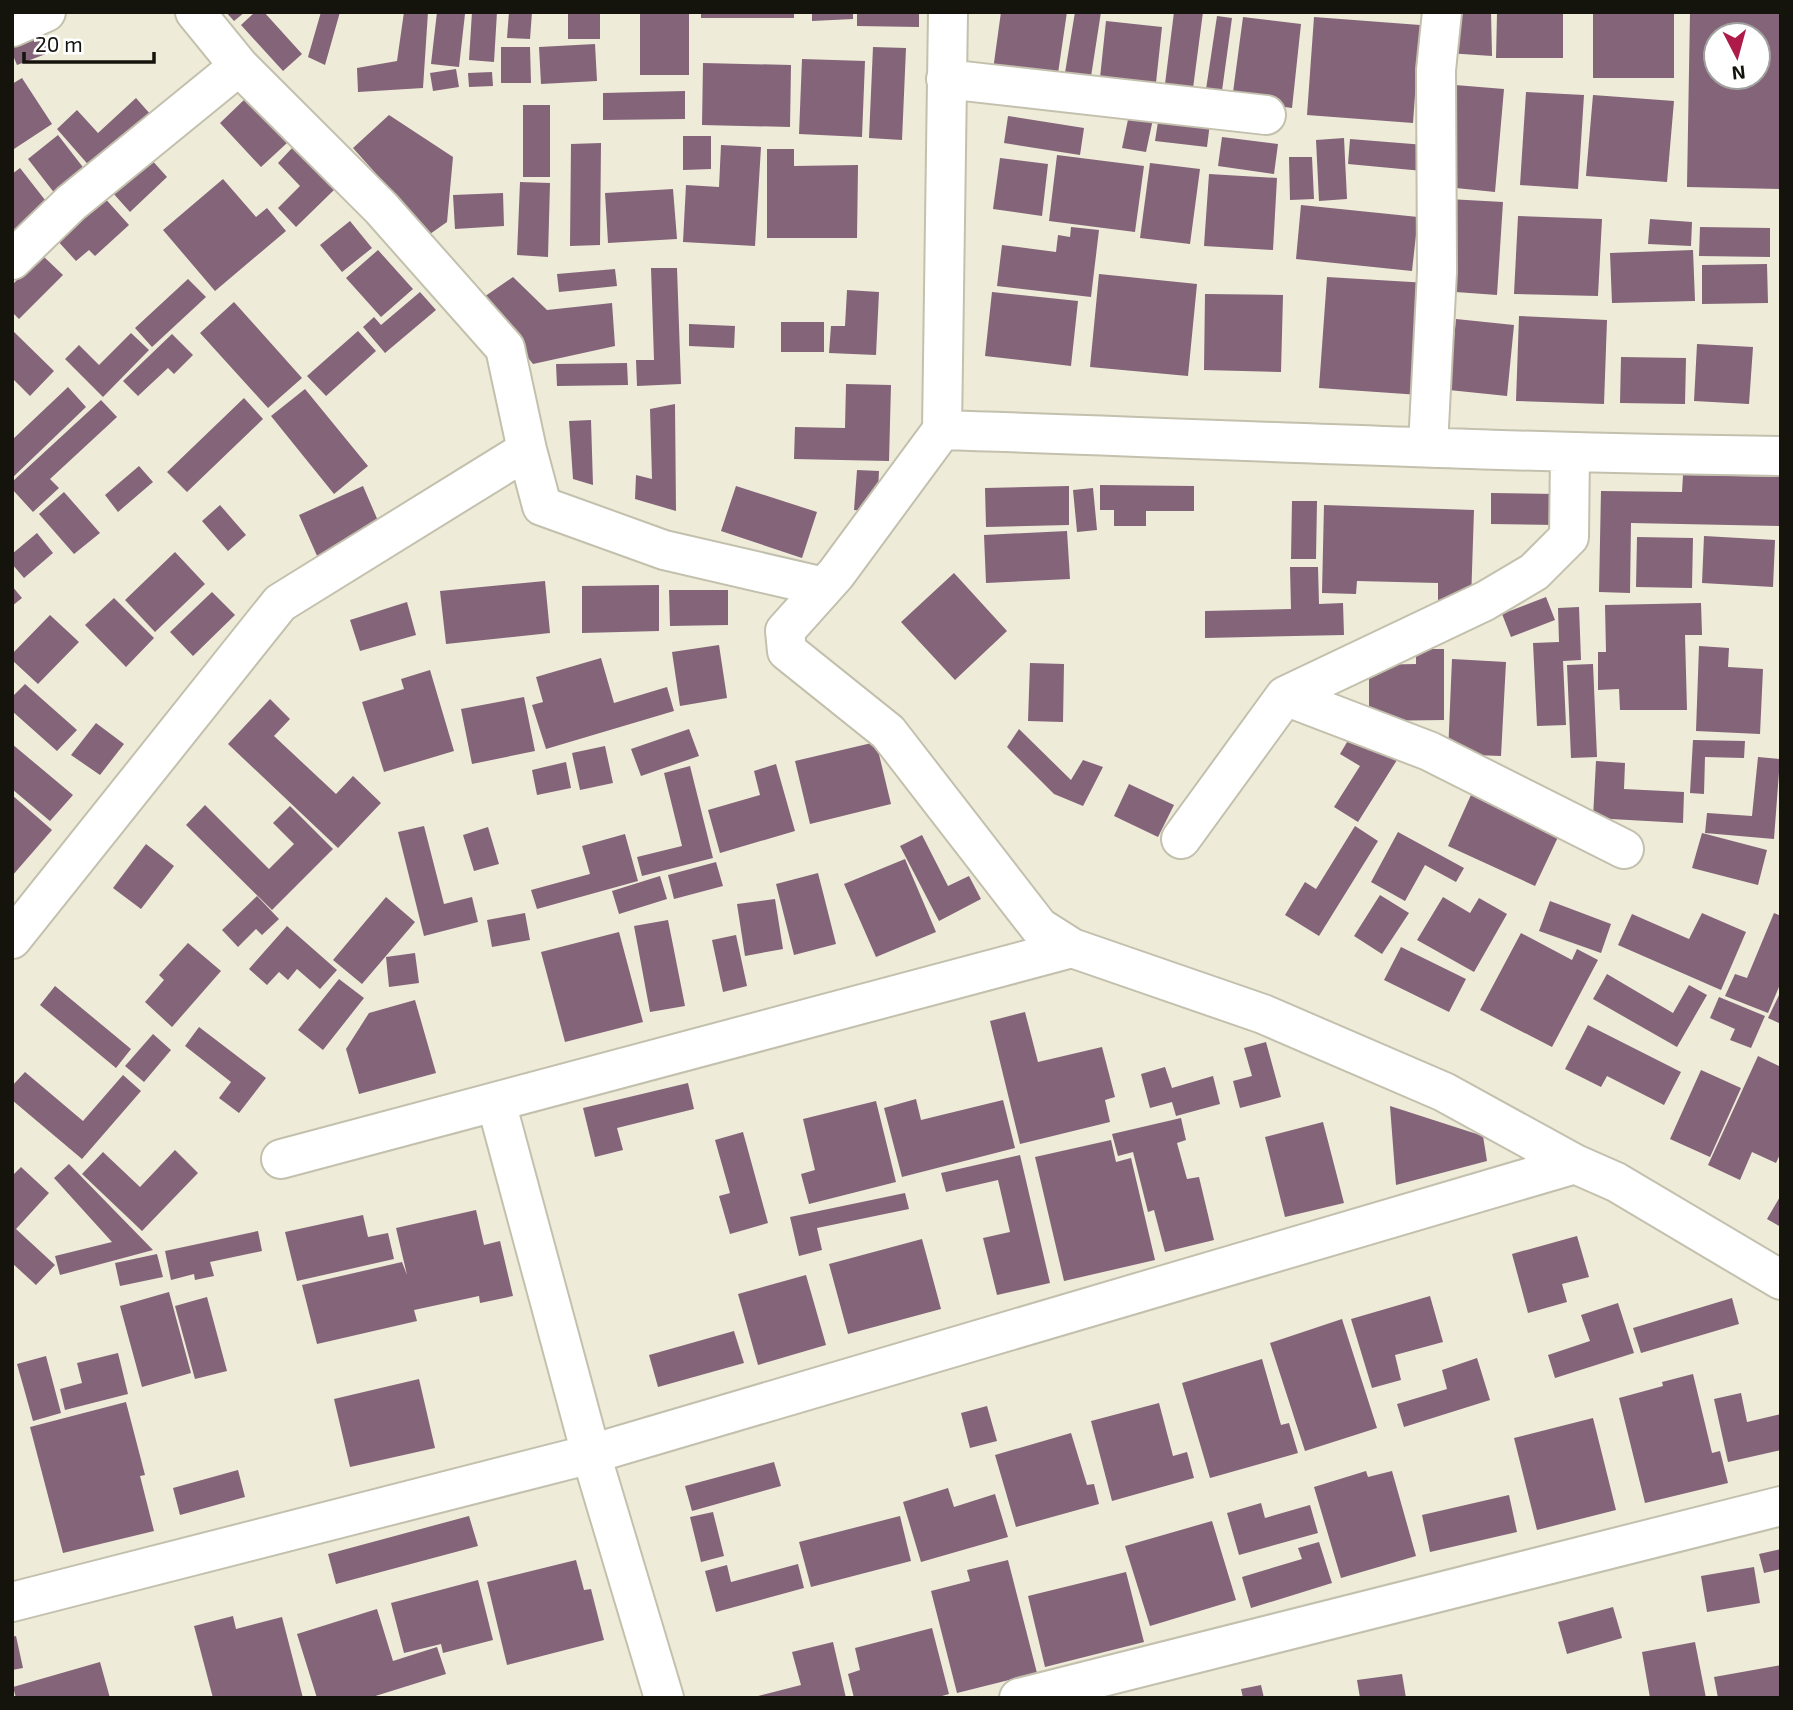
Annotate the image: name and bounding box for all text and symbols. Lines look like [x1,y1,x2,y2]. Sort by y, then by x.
scale bar [24,21,154,65]
north arrow [1702,21,1772,91]
text: 20 m [35,31,83,56]
text: N [1731,61,1747,86]

